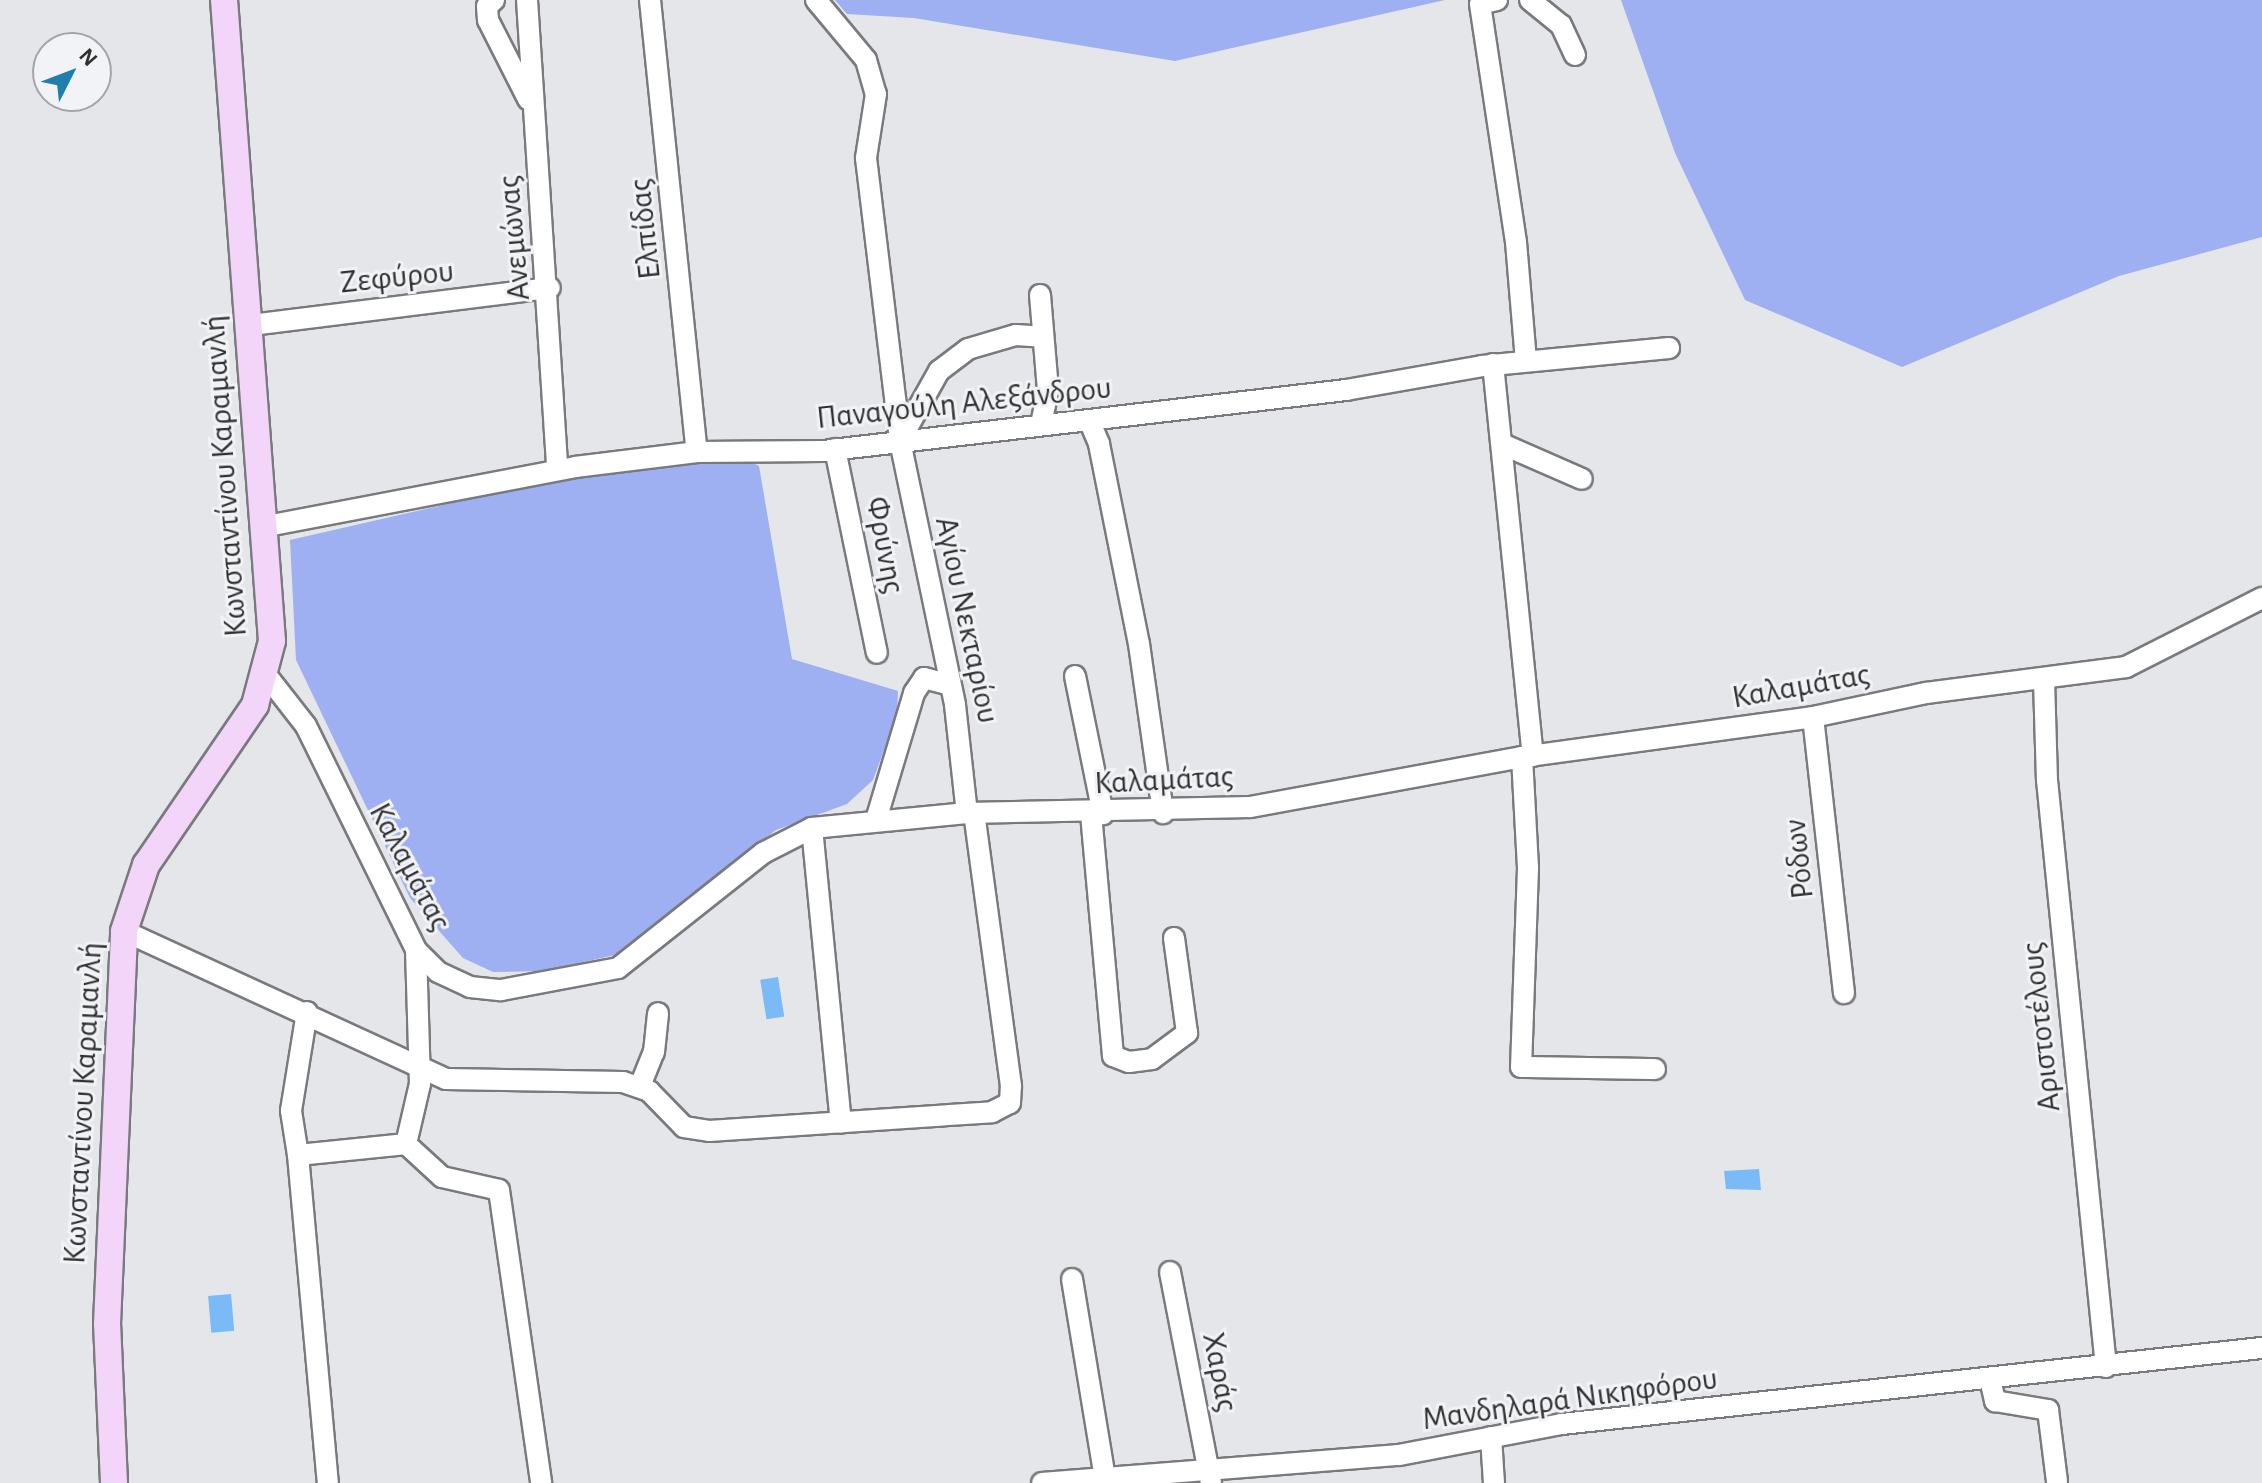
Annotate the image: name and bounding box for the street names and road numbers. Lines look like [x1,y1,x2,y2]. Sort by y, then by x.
street label: Ανεμώνας [489,174,539,302]
street label: Ελπίδας [621,177,669,281]
street label: Ζεφύρου [338,252,456,302]
street label: Κωνσταντίνου Καραμανλή [195,314,255,638]
street label: Παναγούλη Αλεξάνδρου [815,368,1113,438]
street label: Φρύνης [857,493,913,597]
street label: Αγίου Νεκταρίου [926,513,1008,727]
street label: Καλαμάτας [1729,655,1873,717]
street label: Καλαμάτας [1094,757,1234,803]
street label: Καλαμάτας [360,797,460,937]
street label: Ρόδων [1776,817,1822,901]
street label: Αριστοτέλους [2013,940,2069,1114]
street label: Κωνσταντίνου Καραμανλή [55,941,111,1265]
street label: Χαράς [1194,1329,1246,1415]
street label: Μανδηλαρά Νικηφόρου [1420,1359,1720,1439]

